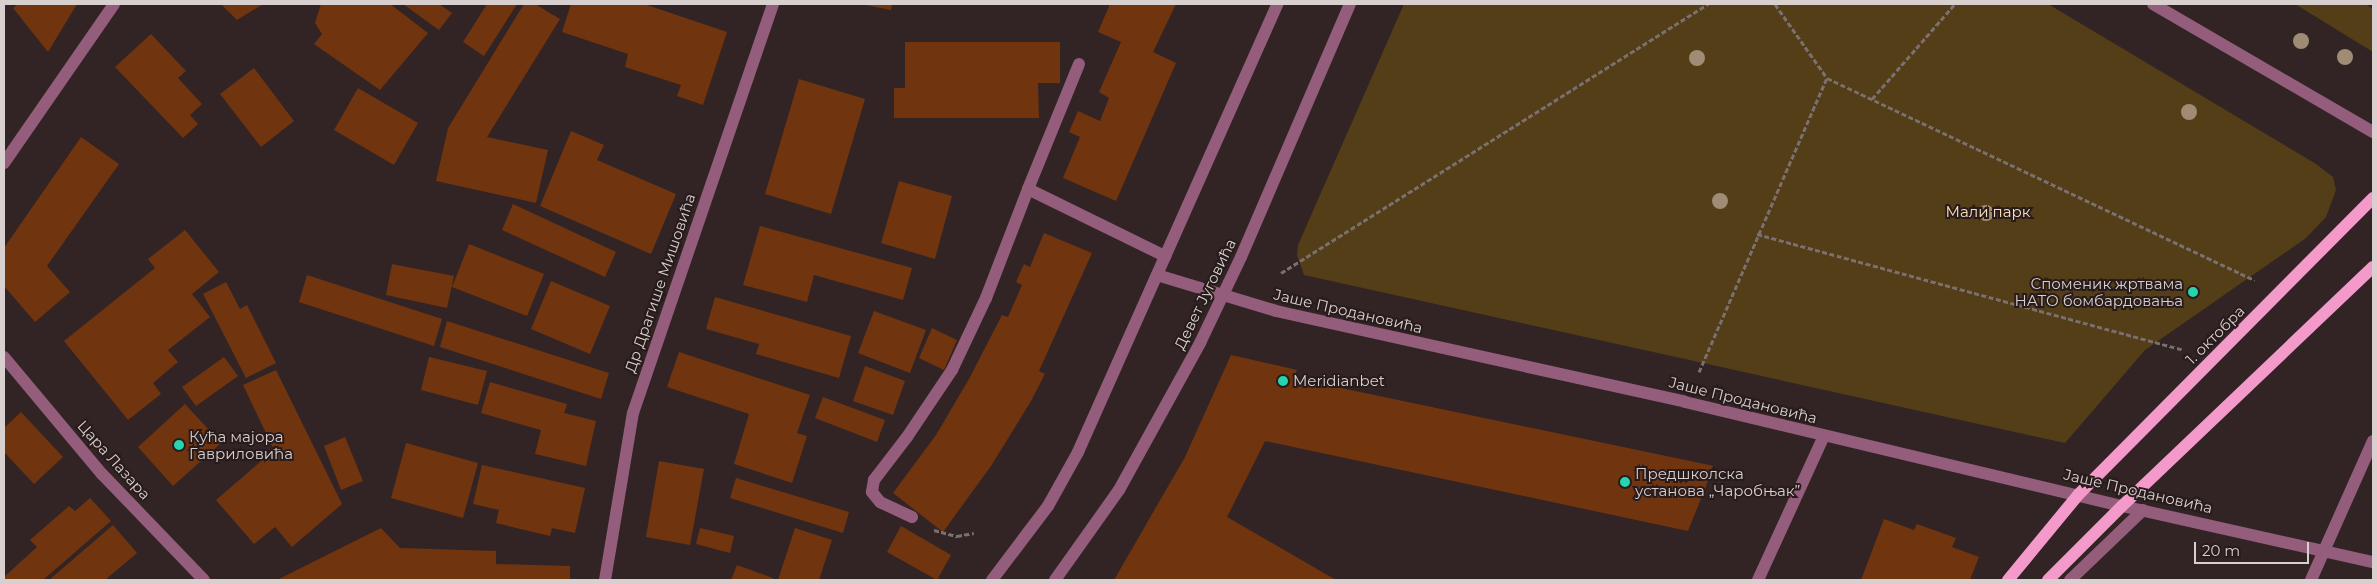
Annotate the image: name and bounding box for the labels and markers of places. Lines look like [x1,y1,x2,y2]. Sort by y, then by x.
place label: Споменик жртвама НАТО бомбардовања [2015,274,2183,309]
marker: Споменик жртвама НАТО бомбардовања [2187,286,2199,298]
place label: Meridianbet [1293,372,1385,390]
marker: Meridianbet [1277,375,1289,387]
place label: Кућа мајора Гавриловића [189,427,293,462]
marker: Кућа мајора Гавриловића [173,439,185,451]
place label: Предшколска установа „Чаробњак” [1635,464,1800,499]
marker: Предшколска установа „Чаробњак” [1619,476,1631,488]

